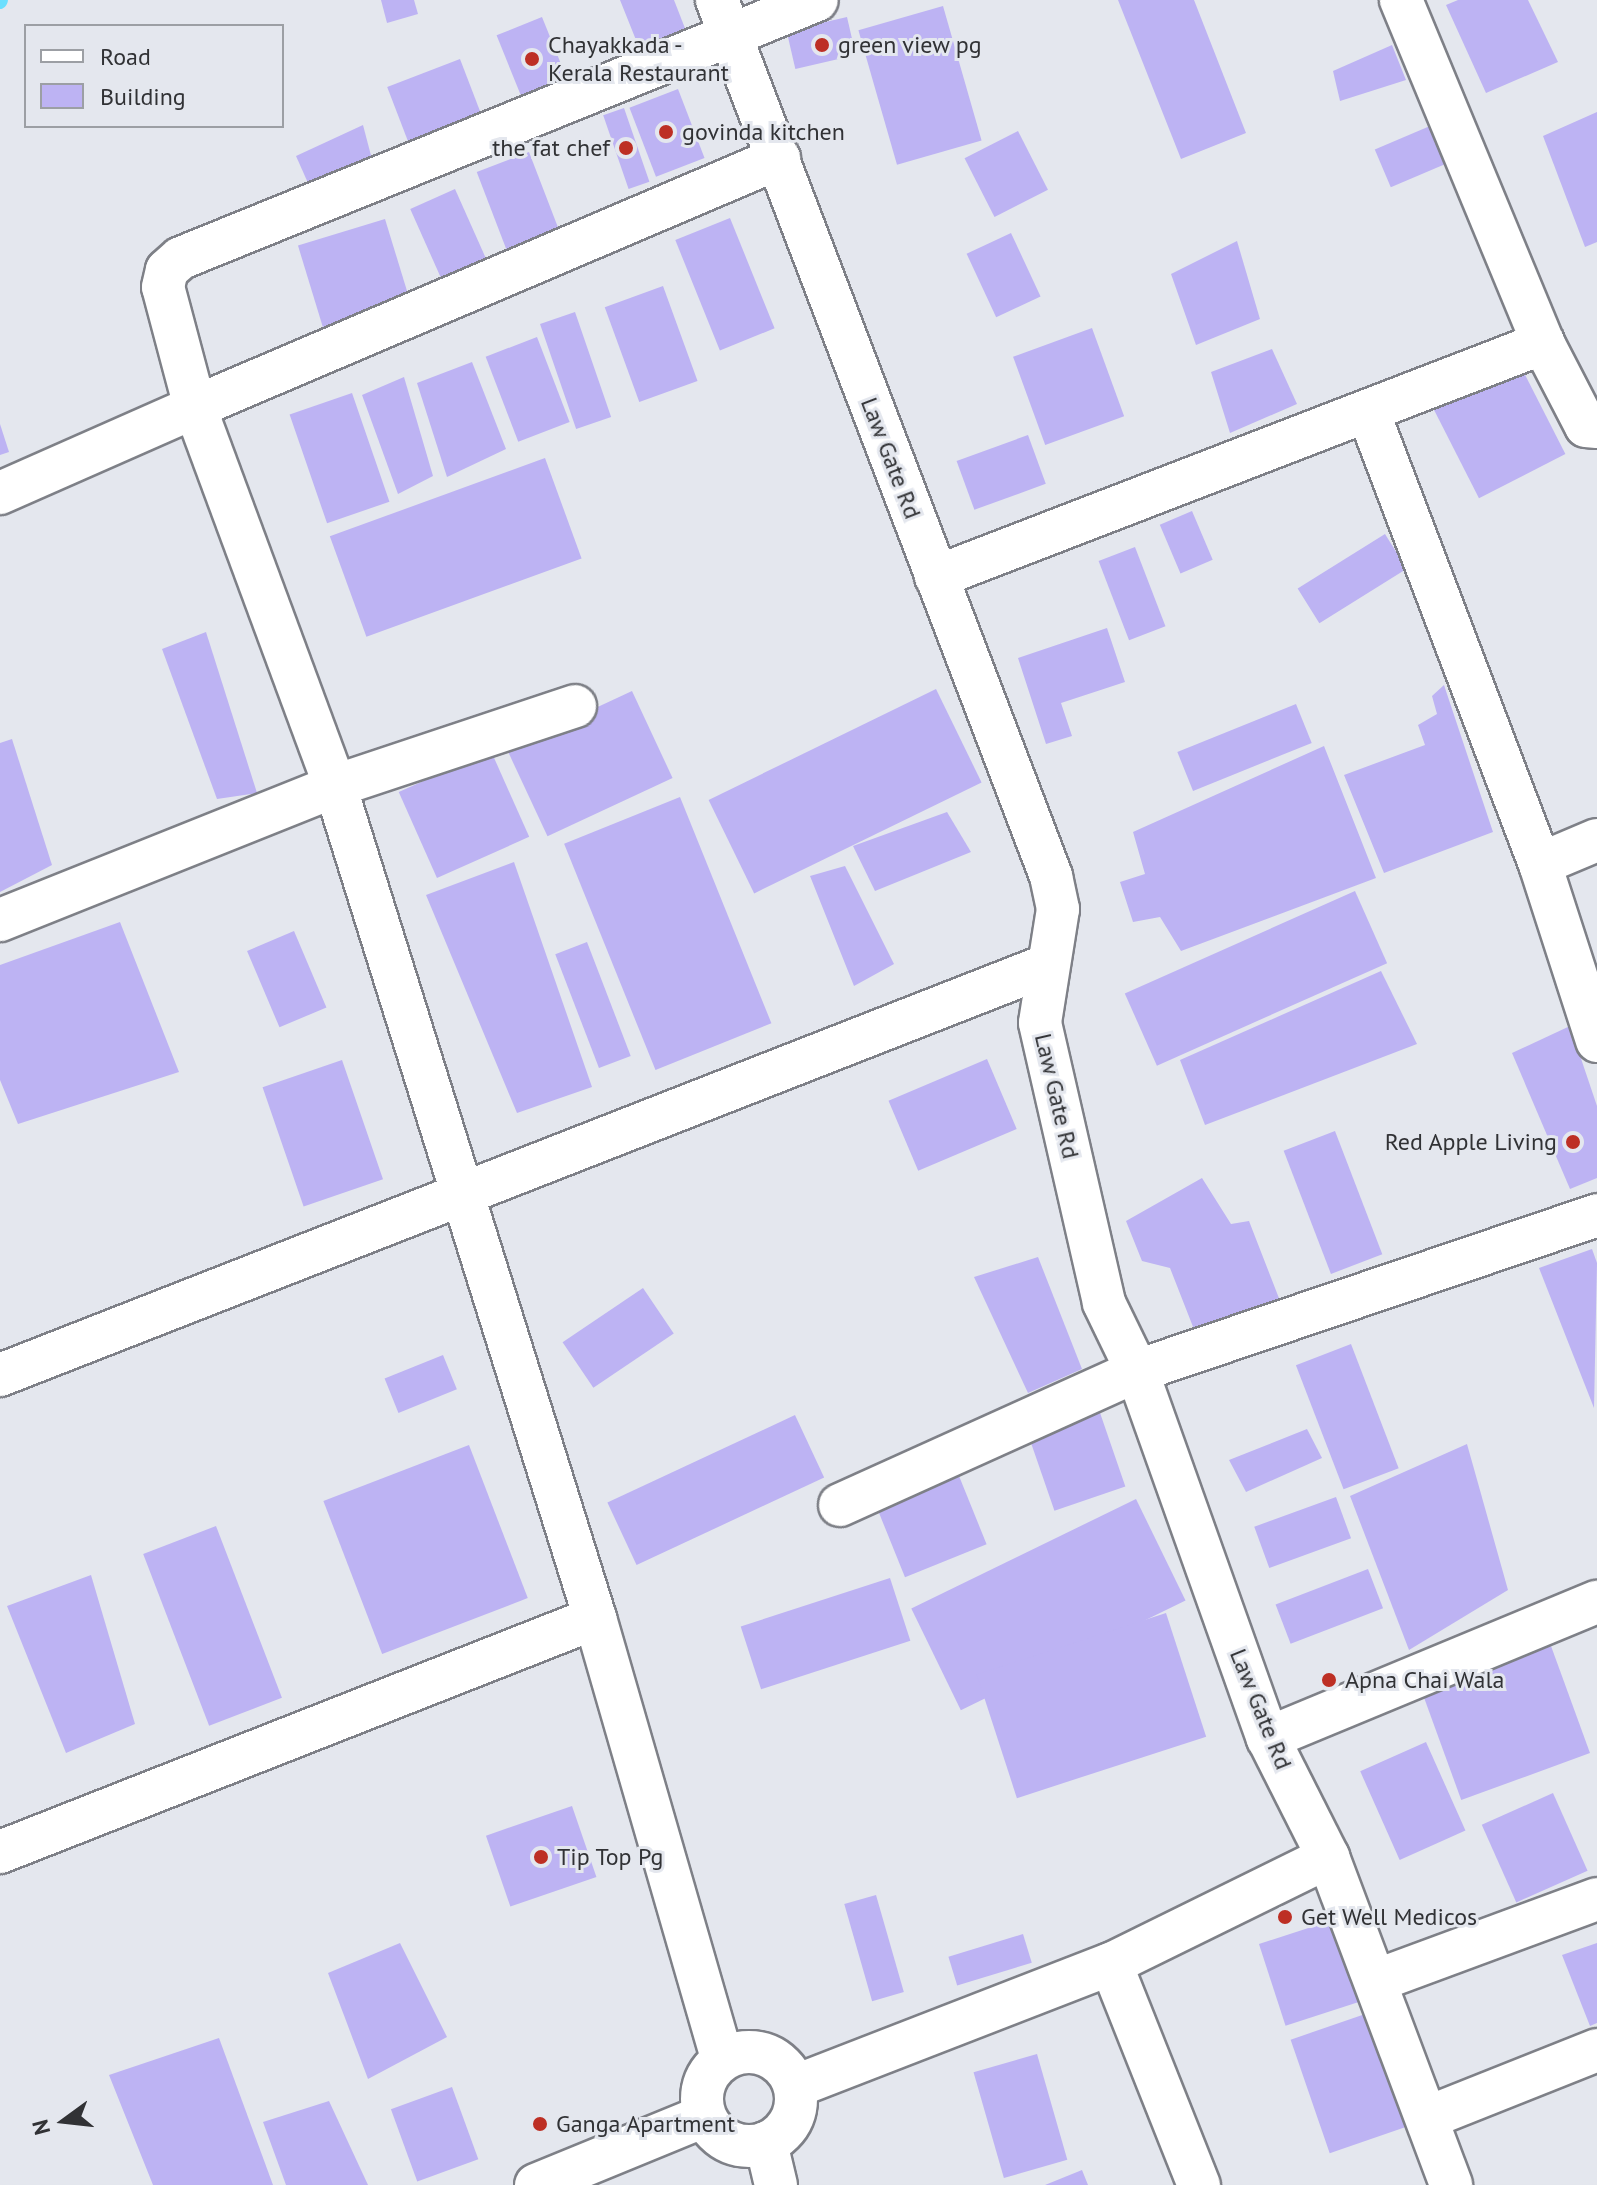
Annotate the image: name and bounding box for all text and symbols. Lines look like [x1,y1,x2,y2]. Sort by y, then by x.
legend [24,24,284,128]
place label: Chayakkada - Kerala Restaurant [548,31,729,87]
place label: green view pg [838,31,983,59]
marker: green view pg [813,36,831,54]
text: Road [100,41,151,72]
marker: Chayakkada - Kerala Restaurant [523,50,541,68]
text: Building [100,81,186,112]
place label: govinda kitchen [682,118,845,146]
marker: govinda kitchen [657,123,675,141]
place label: the fat chef [492,134,610,162]
marker: the fat chef [617,139,635,157]
street label: Law Gate Rd [855,393,927,523]
street label: Law Gate Rd [1029,1030,1085,1162]
place label: Red Apple Living [1384,1128,1557,1156]
marker: Red Apple Living [1564,1133,1582,1151]
street label: Law Gate Rd [1224,1644,1298,1774]
place label: Apna Chai Wala [1345,1666,1505,1694]
marker: Apna Chai Wala [1320,1671,1338,1689]
place label: Tip Top Pg [557,1843,664,1871]
marker: Tip Top Pg [532,1848,550,1866]
place label: Get Well Medicos [1301,1903,1478,1931]
marker: Get Well Medicos [1276,1908,1294,1926]
north arrow [24,2081,104,2161]
place label: Ganga Apartment [556,2110,736,2138]
marker: Ganga Apartment [531,2115,549,2133]
text: N [25,2117,56,2138]

